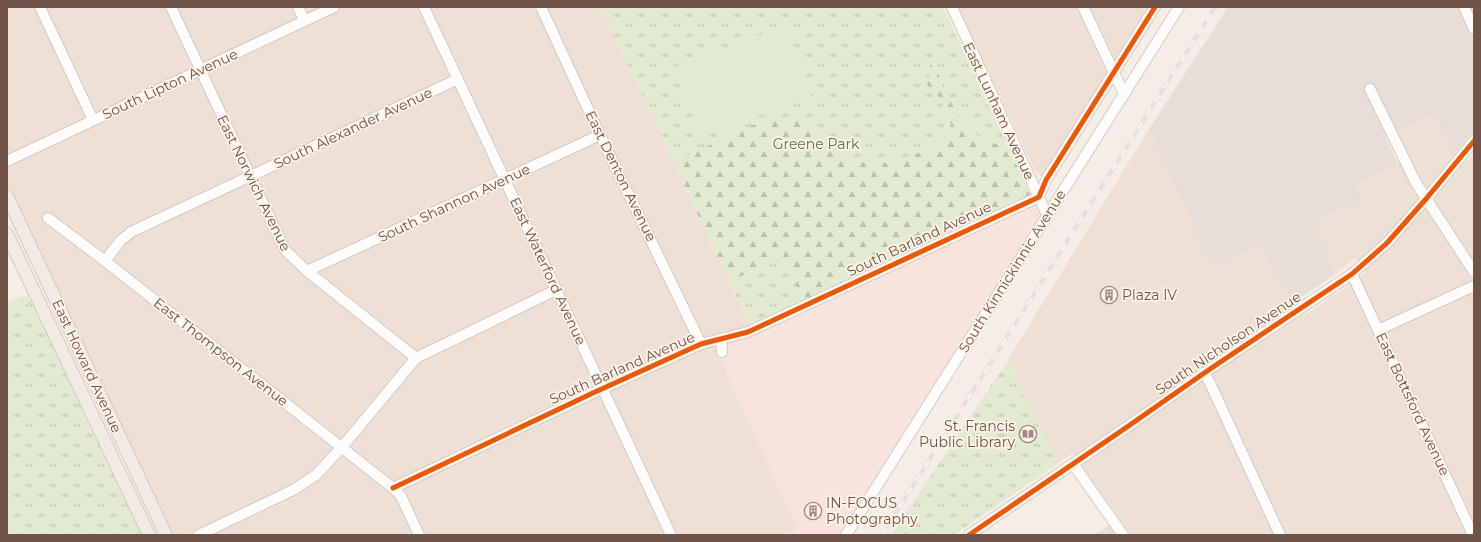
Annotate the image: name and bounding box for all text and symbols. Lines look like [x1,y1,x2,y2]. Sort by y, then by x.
street label: East Lunham Avenue [959,39,1039,183]
street label: South Lipton Avenue [99,45,241,123]
street label: South Alexander Avenue [271,83,435,173]
street label: East Denton Avenue [581,108,661,244]
street label: East Norwich Avenue [213,112,295,254]
park label: Greene Park [773,135,860,153]
street label: South Shannon Avenue [375,160,533,246]
street label: South Kinnickinnic Avenue [954,186,1070,356]
street label: East Waterford Avenue [506,194,590,348]
street label: South Barland Avenue [844,198,994,280]
building icon: Plaza IV [1099,285,1119,305]
place label: Plaza IV [1122,286,1177,304]
street label: South Nicholson Avenue [1152,287,1304,399]
street label: East Thompson Avenue [150,294,292,410]
street label: East Howard Avenue [48,296,126,436]
street label: South Barland Avenue [546,328,698,408]
street label: East Bottsford Avenue [1372,330,1454,478]
place label: St. Francis Public Library [919,417,1015,451]
library icon: St. Francis Public Library [1018,424,1038,444]
place label: IN-FOCUS Photography [826,494,918,528]
building icon: IN-FOCUS Photography [803,501,823,521]

